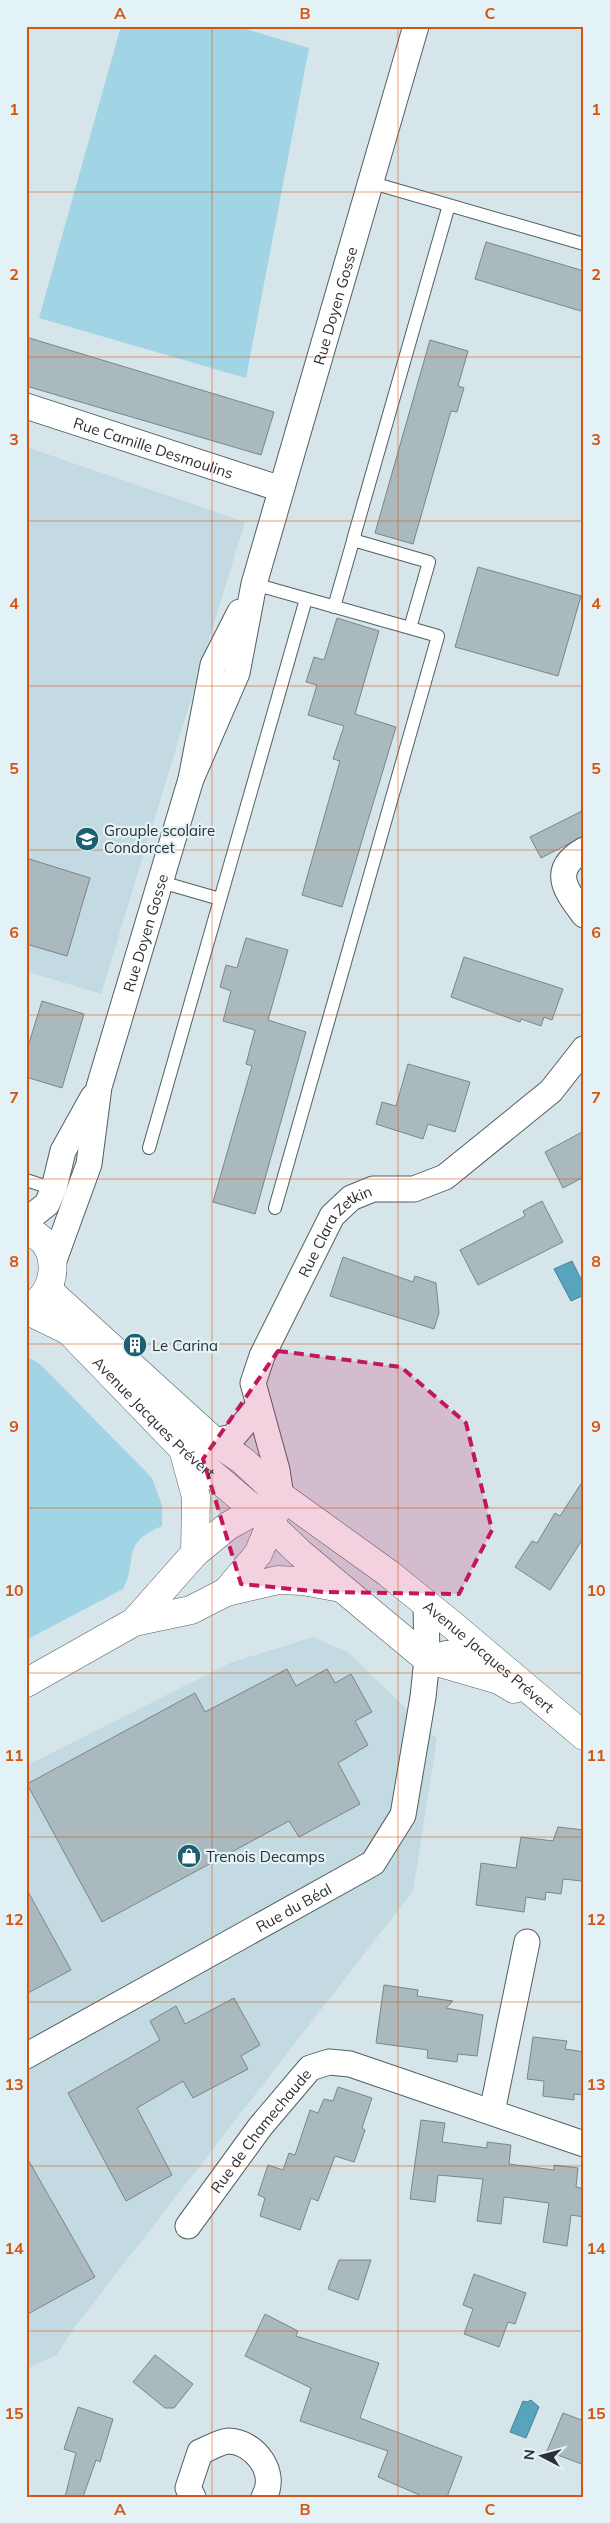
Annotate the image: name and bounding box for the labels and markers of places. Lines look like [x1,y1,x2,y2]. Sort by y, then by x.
place label: Grouple scolaire Condorcet [104,821,215,857]
school or university icon: Grouple scolaire Condorcet [74,826,100,852]
building icon: Le Carina [122,1332,148,1358]
place label: Le Carina [152,1336,218,1355]
shop icon: Trenois Decamps [176,1843,202,1869]
place label: Trenois Decamps [206,1847,325,1866]

